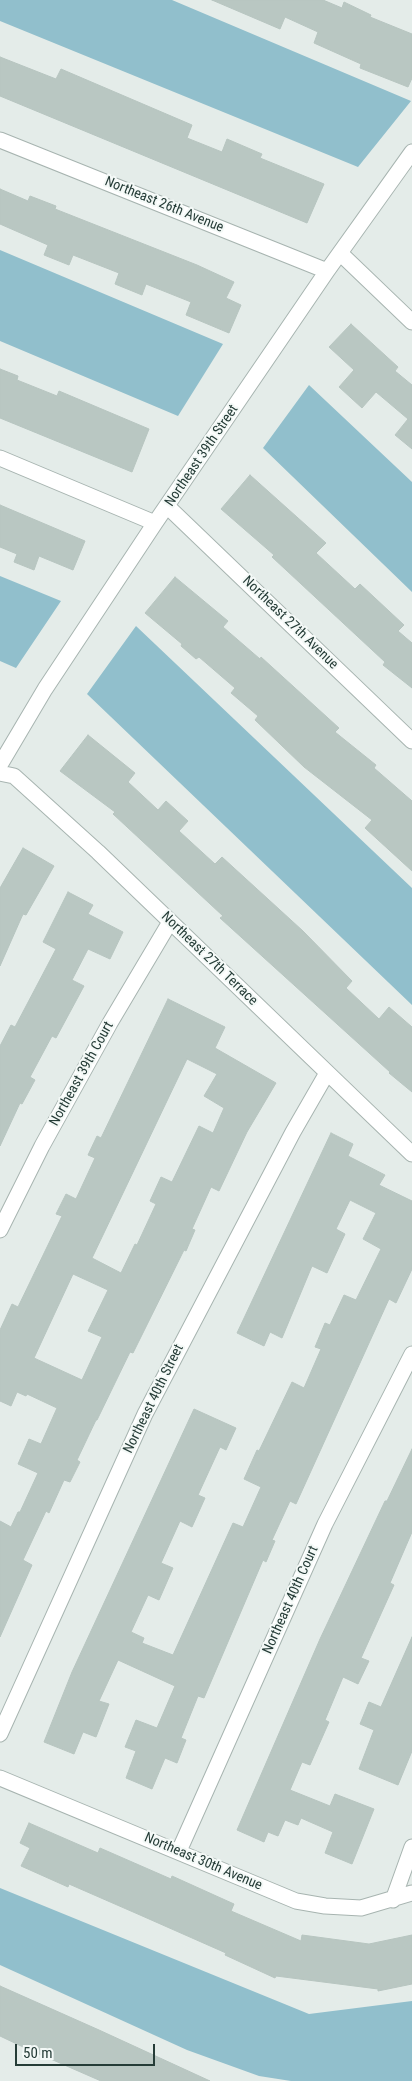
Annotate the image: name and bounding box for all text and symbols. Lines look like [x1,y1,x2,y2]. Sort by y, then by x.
street label: Northeast 26th Avenue [102,174,226,236]
street label: Northeast 39th Street [162,402,242,510]
street label: Northeast 27th Avenue [239,573,341,673]
street label: Northeast 27th Terrace [157,909,261,1009]
street label: Northeast 39th Court [46,1019,118,1129]
street label: Northeast 40th Street [120,1342,188,1456]
street label: Northeast 40th Court [260,1543,322,1657]
street label: Northeast 30th Avenue [142,1830,264,1894]
scale bar [18,2034,158,2066]
text: 50 m [23,2044,53,2062]

